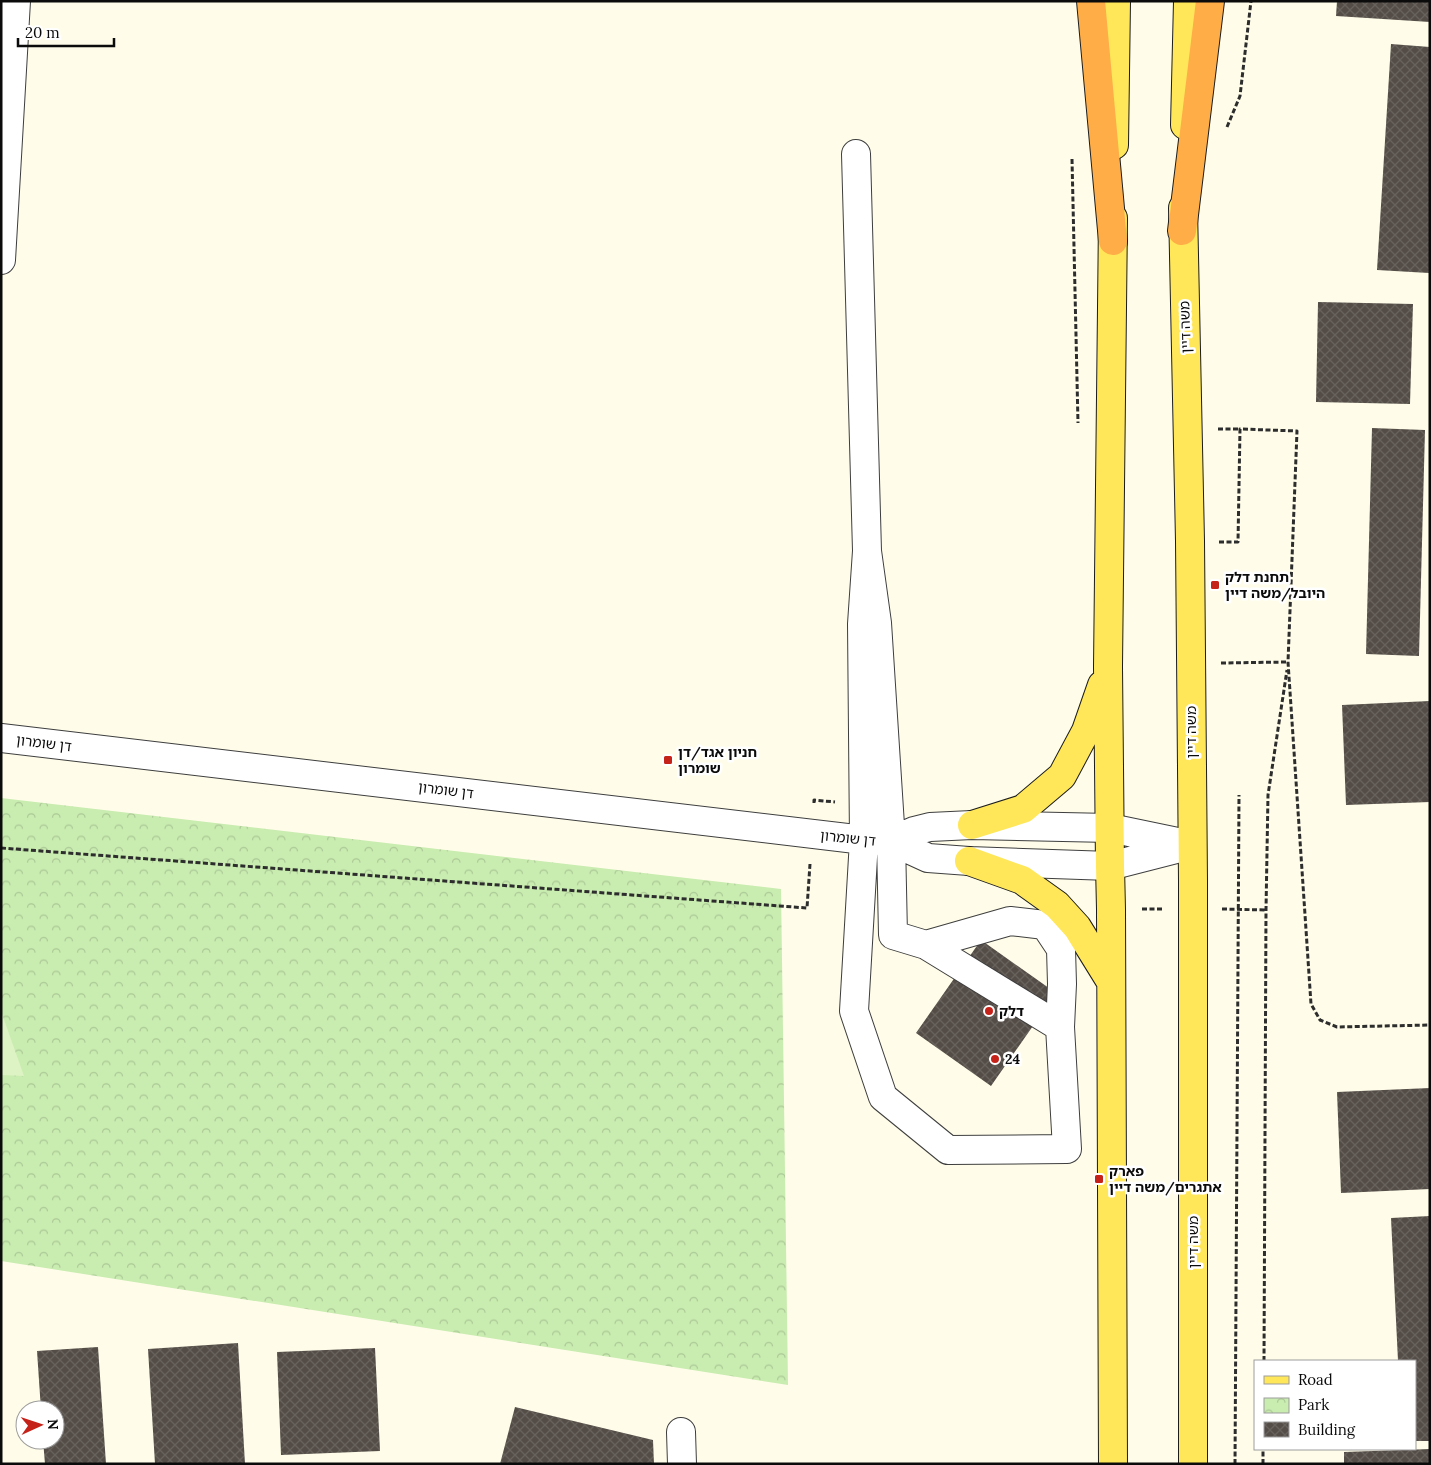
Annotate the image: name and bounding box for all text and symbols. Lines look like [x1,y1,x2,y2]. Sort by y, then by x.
scale bar [18,15,114,47]
text: 20 m [25,23,60,42]
street label: משה דיין [1175,301,1195,353]
place label: תחנת דלק היובל/משה דיין [1225,568,1325,602]
marker: תחנת דלק היובל/משה דיין [1209,579,1221,591]
street label: משה דיין [1182,706,1200,758]
street label: דן שומרון [15,731,73,755]
place label: חניון אגד/דן שומרון [678,743,757,777]
marker: חניון אגד/דן שומרון [662,754,674,766]
street label: דן שומרון [417,778,475,802]
street label: דן שומרון [819,826,877,850]
place label: דלק [999,1002,1024,1020]
marker: דלק [983,1005,995,1017]
place label: 24 [1005,1050,1020,1068]
marker: 24 [989,1053,1001,1065]
place label: פארק אתגרים/משה דיין [1109,1162,1222,1196]
marker: פארק אתגרים/משה דיין [1093,1173,1105,1185]
street label: משה דיין [1184,1216,1202,1268]
legend [1254,1360,1416,1450]
text: Road [1298,1370,1333,1389]
text: Park [1298,1395,1329,1414]
north arrow [15,1400,65,1450]
text: N [44,1418,62,1430]
text: Building [1298,1420,1356,1439]

